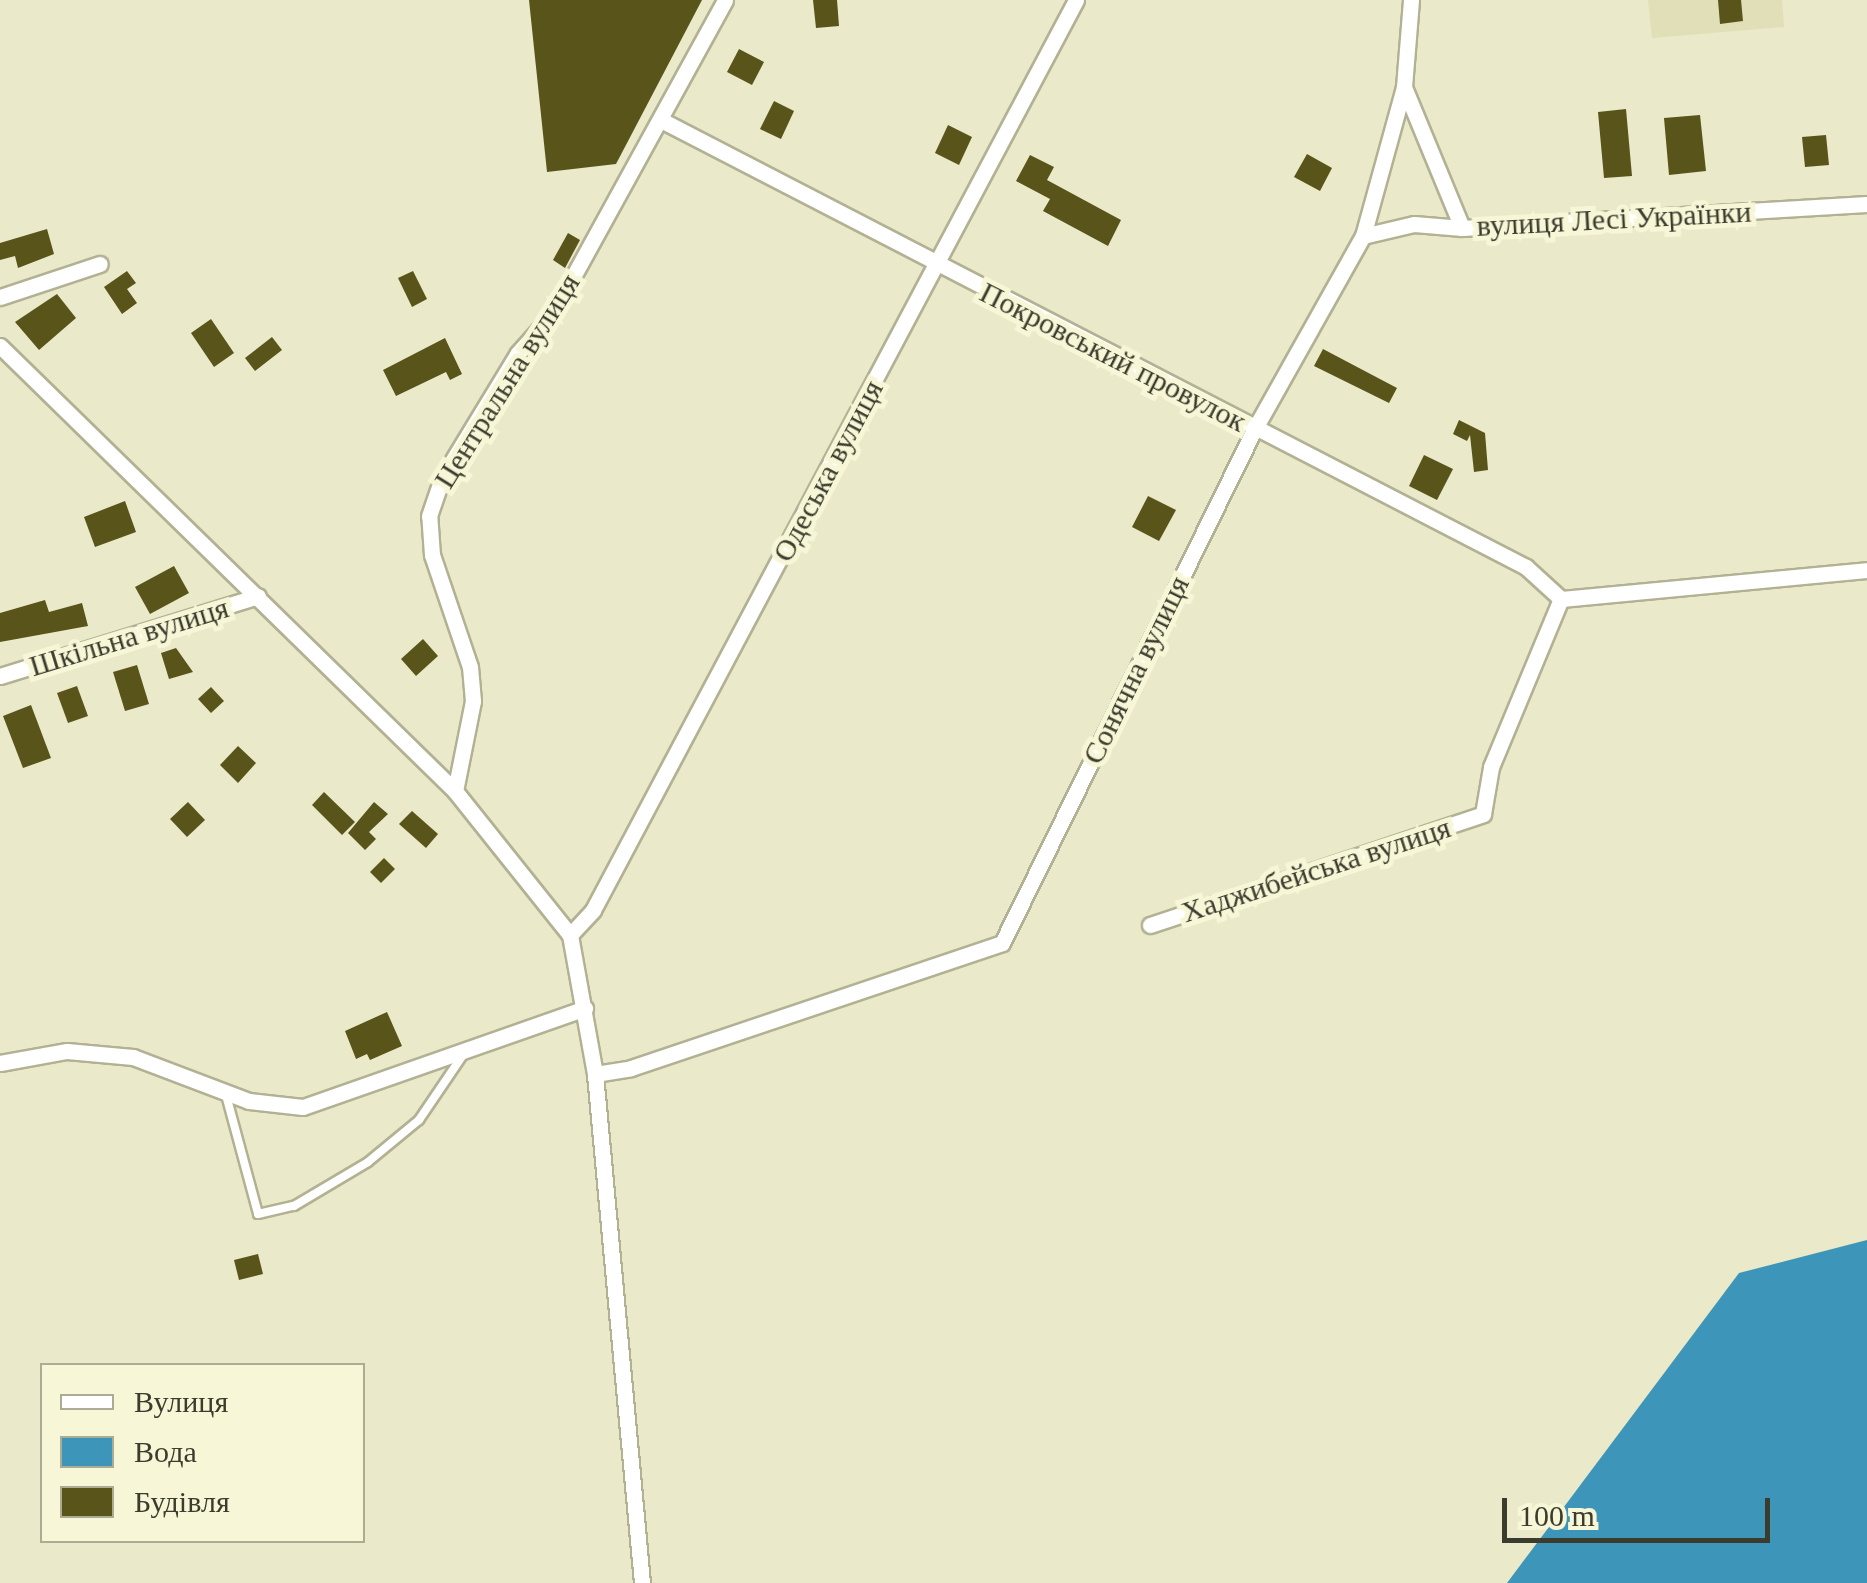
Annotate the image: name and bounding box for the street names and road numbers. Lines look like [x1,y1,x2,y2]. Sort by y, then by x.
street label: вулиця Лесі Українки [1476,194,1752,244]
street label: Центральна вулиця [426,267,588,495]
street label: Покровський провулок [974,274,1252,440]
street label: Одеська вулиця [765,374,891,568]
street label: Сонячна вулиця [1075,570,1197,770]
street label: Шкільна вулиця [25,590,233,684]
street label: Хаджибейська вулиця [1177,809,1455,931]

